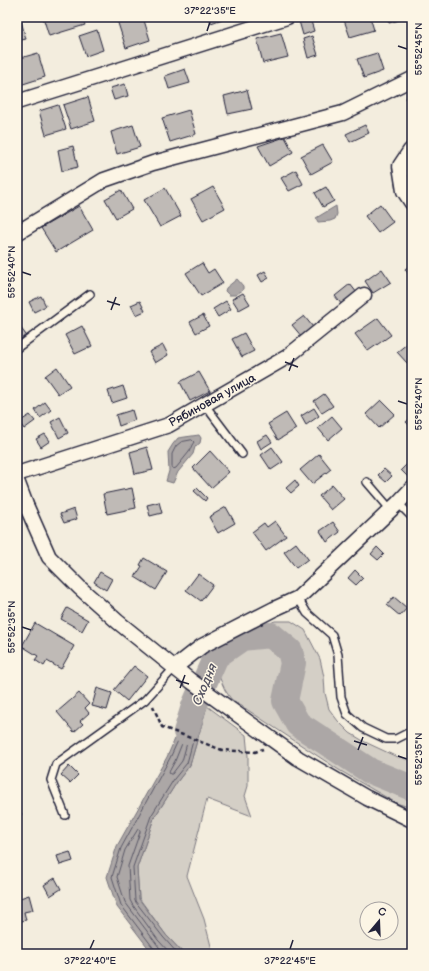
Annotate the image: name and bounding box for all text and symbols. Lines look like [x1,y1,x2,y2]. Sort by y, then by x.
text: 37°22'35"E [184,5,236,17]
text: 55°52'45"N [413,23,425,75]
text: 55°52'40"N [6,245,18,299]
street label: Рябиновая улица [166,370,258,431]
text: 55°52'40"N [413,377,425,431]
text: 55°52'35"N [6,601,18,653]
water label: Сходня [189,660,221,708]
text: 55°52'35"N [413,733,425,785]
north arrow [359,901,399,941]
text: С [376,905,388,920]
text: 37°22'40"E [64,955,116,967]
text: 37°22'45"E [264,955,316,967]

